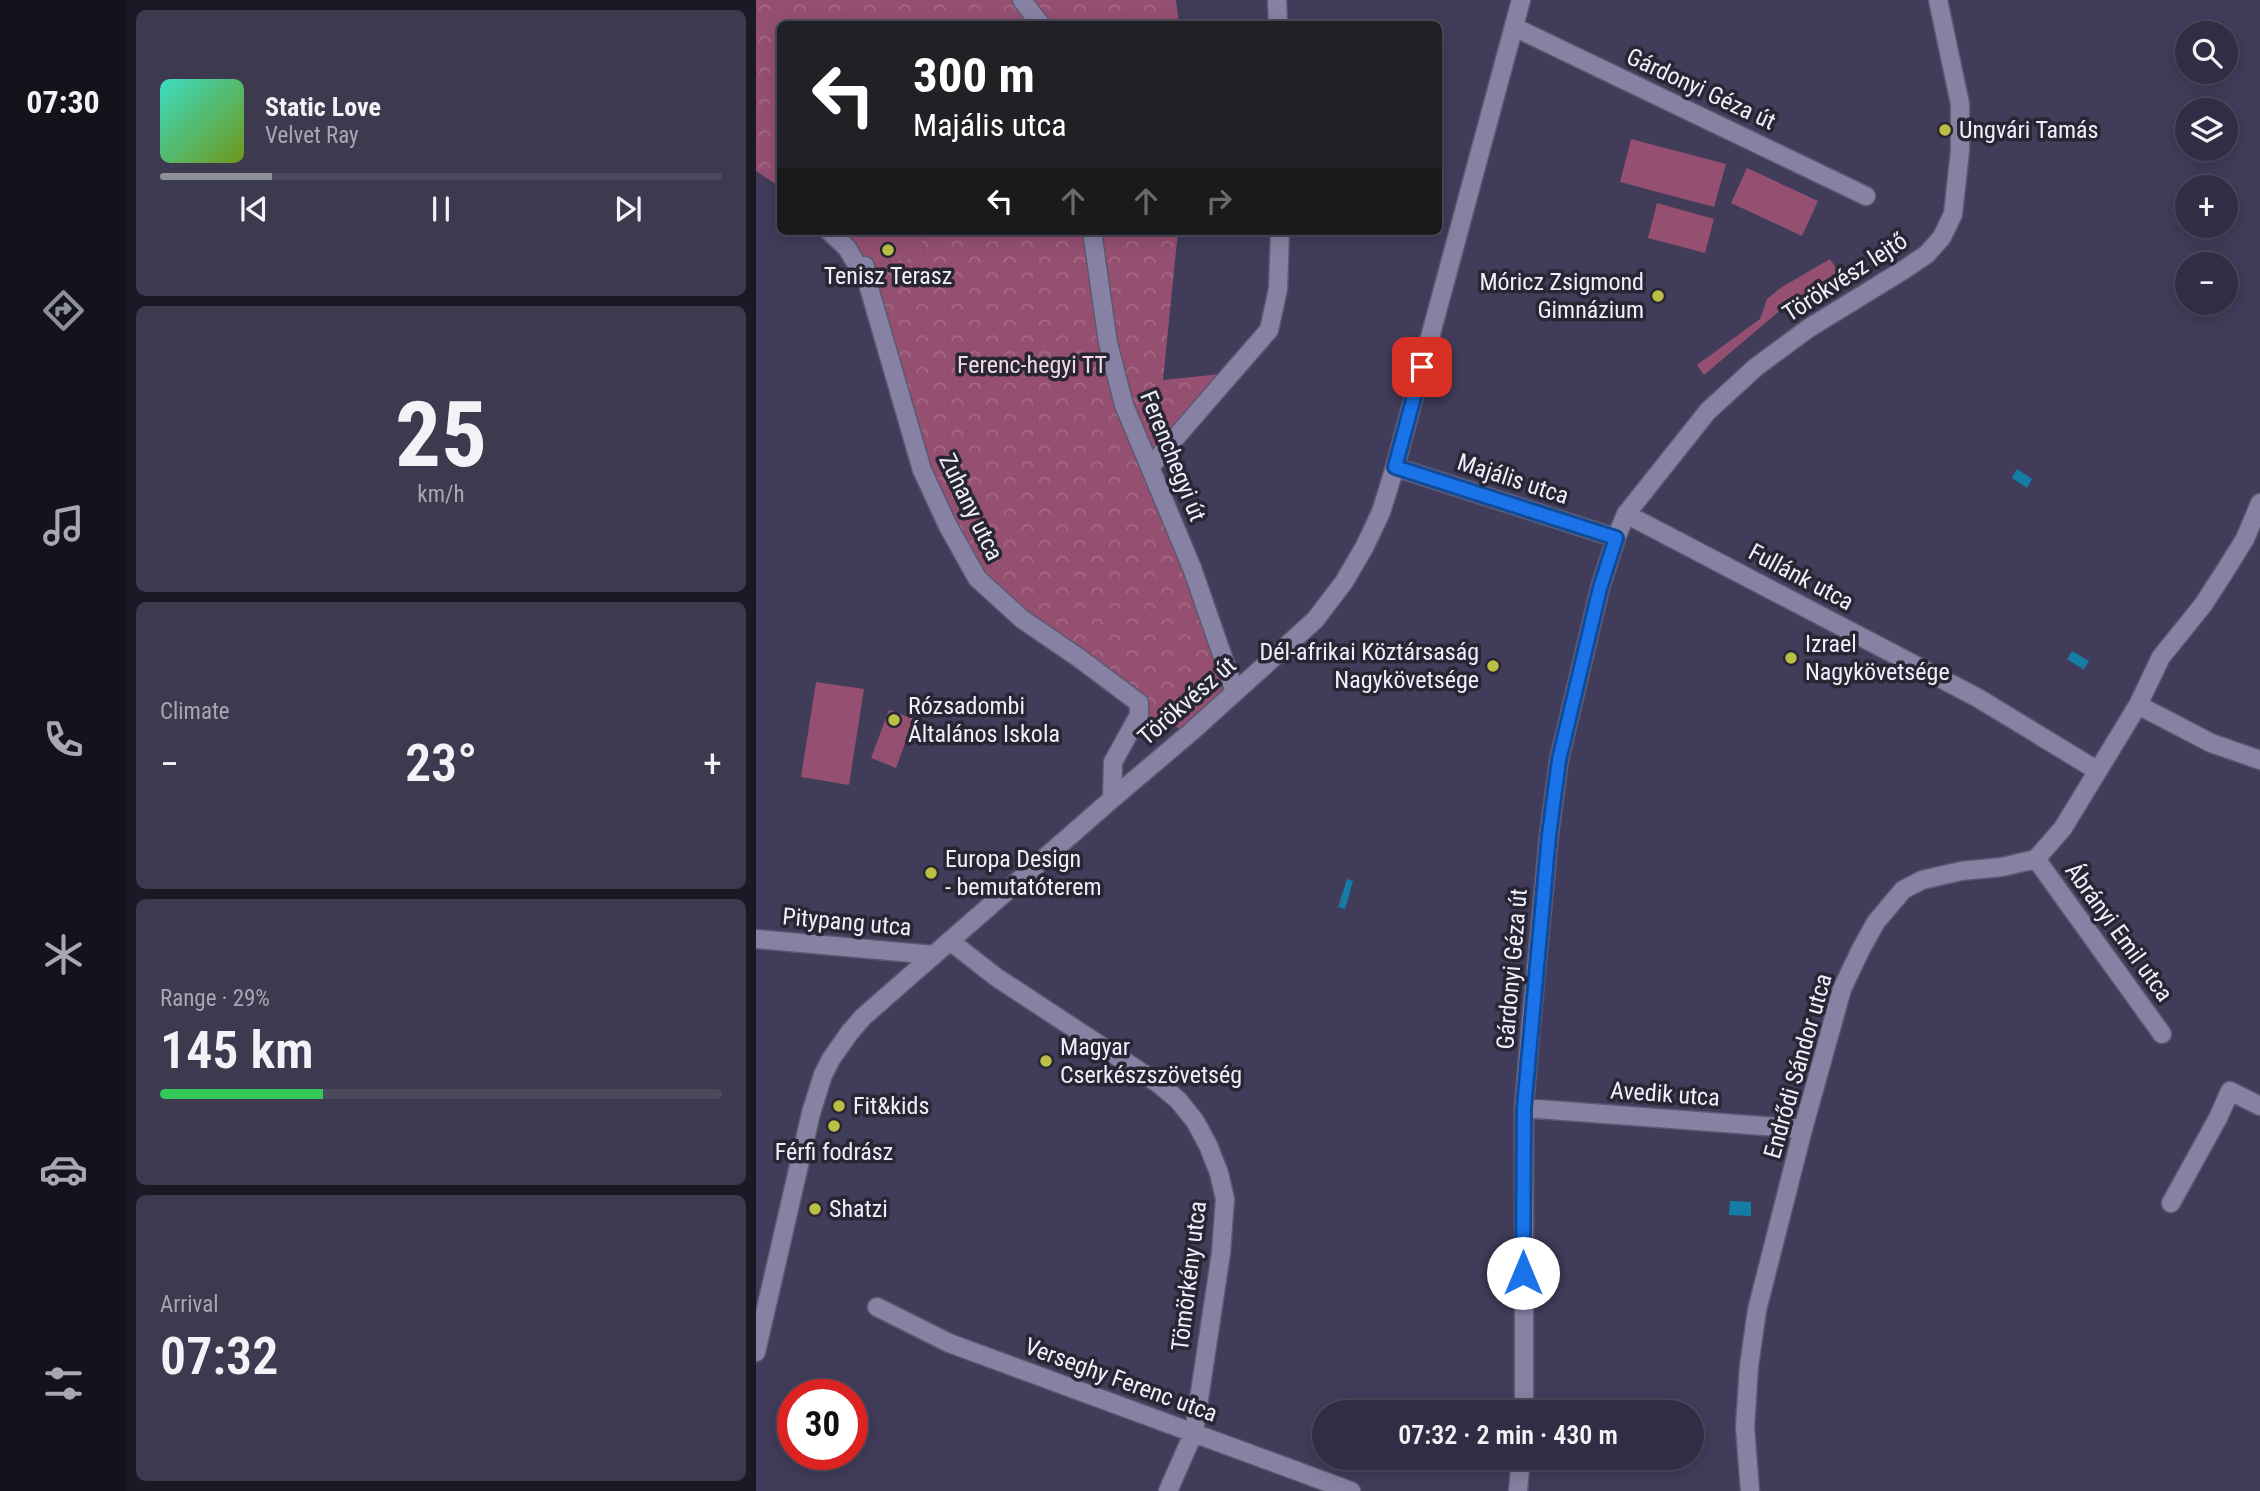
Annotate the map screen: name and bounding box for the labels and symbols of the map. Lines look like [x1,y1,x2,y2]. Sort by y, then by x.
street label: Gárdonyi Géza út [1622,42,1780,136]
place label: Ungvári Tamás [1959,116,2099,144]
marker: Ungvári Tamás [1937,122,1953,138]
street label: Törökvész lejtő [1778,226,1912,328]
marker: Tenisz Terasz [880,242,896,258]
place label: Tenisz Terasz [824,262,952,290]
place label: Móricz Zsigmond Gimnázium [1479,268,1644,324]
marker: Móricz Zsigmond Gimnázium [1650,288,1666,304]
pin [1392,337,1452,397]
park label: Ferenc-hegyi TT [957,351,1107,379]
street label: Ferenchegyi út [1134,387,1212,525]
street label: Majális utca [1454,448,1572,510]
street label: Zuhany utca [933,449,1009,565]
street label: Fullánk utca [1744,538,1858,616]
place label: Izrael Nagykövetsége [1805,630,1950,686]
place label: Dél-afrikai Köztársaság Nagykövetsége [1260,638,1479,694]
marker: Izrael Nagykövetsége [1783,650,1799,666]
street label: Törökvész út [1132,651,1242,751]
marker: Dél-afrikai Köztársaság Nagykövetsége [1485,658,1501,674]
place label: Rózsadombi Általános Iskola [908,692,1060,748]
marker: Rózsadombi Általános Iskola [886,712,902,728]
place label: Europa Design - bemutatóterem [945,845,1102,901]
street label: Ábrányi Emil utca [2059,857,2179,1007]
marker: Europa Design - bemutatóterem [923,865,939,881]
street label: Gárdonyi Géza út [1491,888,1533,1050]
street label: Pitypang utca [781,902,913,942]
street label: Endrődi Sándor utca [1758,970,1838,1162]
place label: Magyar Cserkészszövetség [1060,1033,1242,1089]
marker: Magyar Cserkészszövetség [1038,1053,1054,1069]
street label: Avedik utca [1609,1076,1721,1112]
place label: Fit&kids [853,1092,929,1120]
marker: Fit&kids [831,1098,847,1114]
marker: Férfi fodrász [826,1118,842,1134]
place label: Férfi fodrász [775,1138,893,1166]
place label: Shatzi [829,1195,888,1223]
street label: Tömörkény utca [1166,1199,1212,1353]
marker: Shatzi [807,1201,823,1217]
position arrow [1486,1236,1560,1310]
street label: Verseghy Ferenc utca [1021,1332,1221,1428]
speed limit sign: 30 [777,1379,868,1470]

